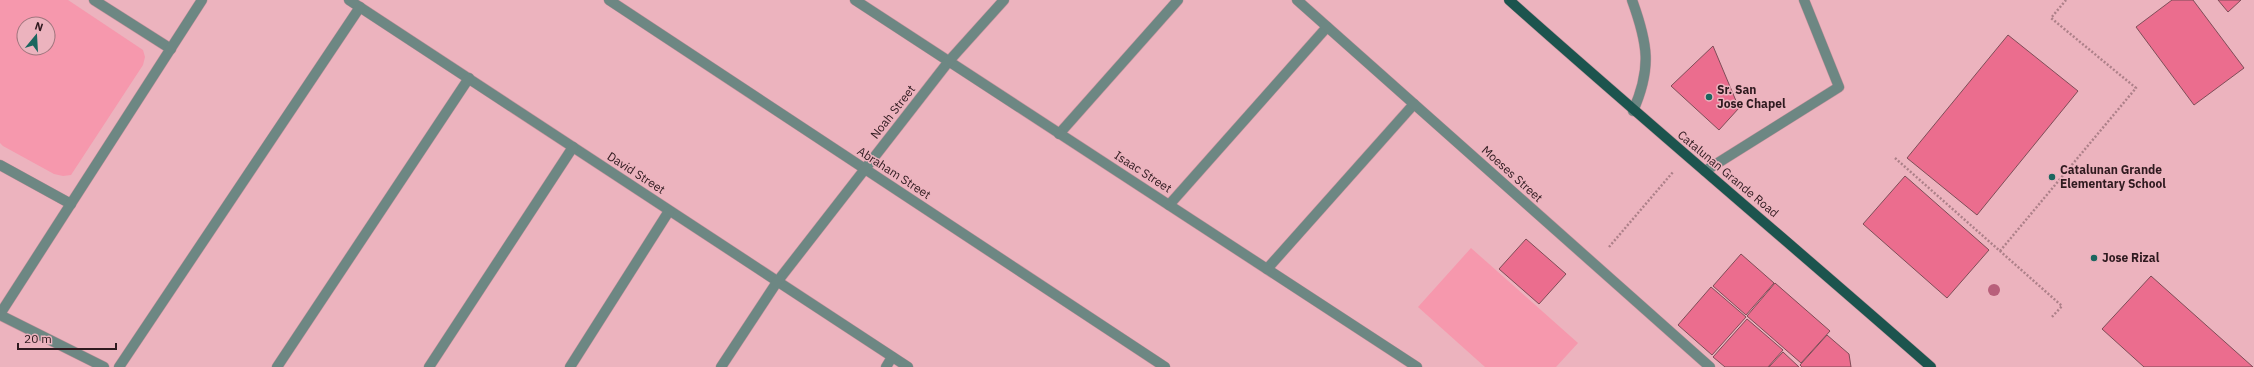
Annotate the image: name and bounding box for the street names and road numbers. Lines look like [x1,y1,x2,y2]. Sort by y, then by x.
street label: Noah Street [867,82,918,142]
street label: Catalunan Grande Road [1675,127,1782,220]
street label: Moeses Street [1479,142,1546,205]
street label: Abraham Street [855,143,934,202]
street label: David Street [605,148,668,197]
street label: Isaac Street [1112,148,1175,196]

